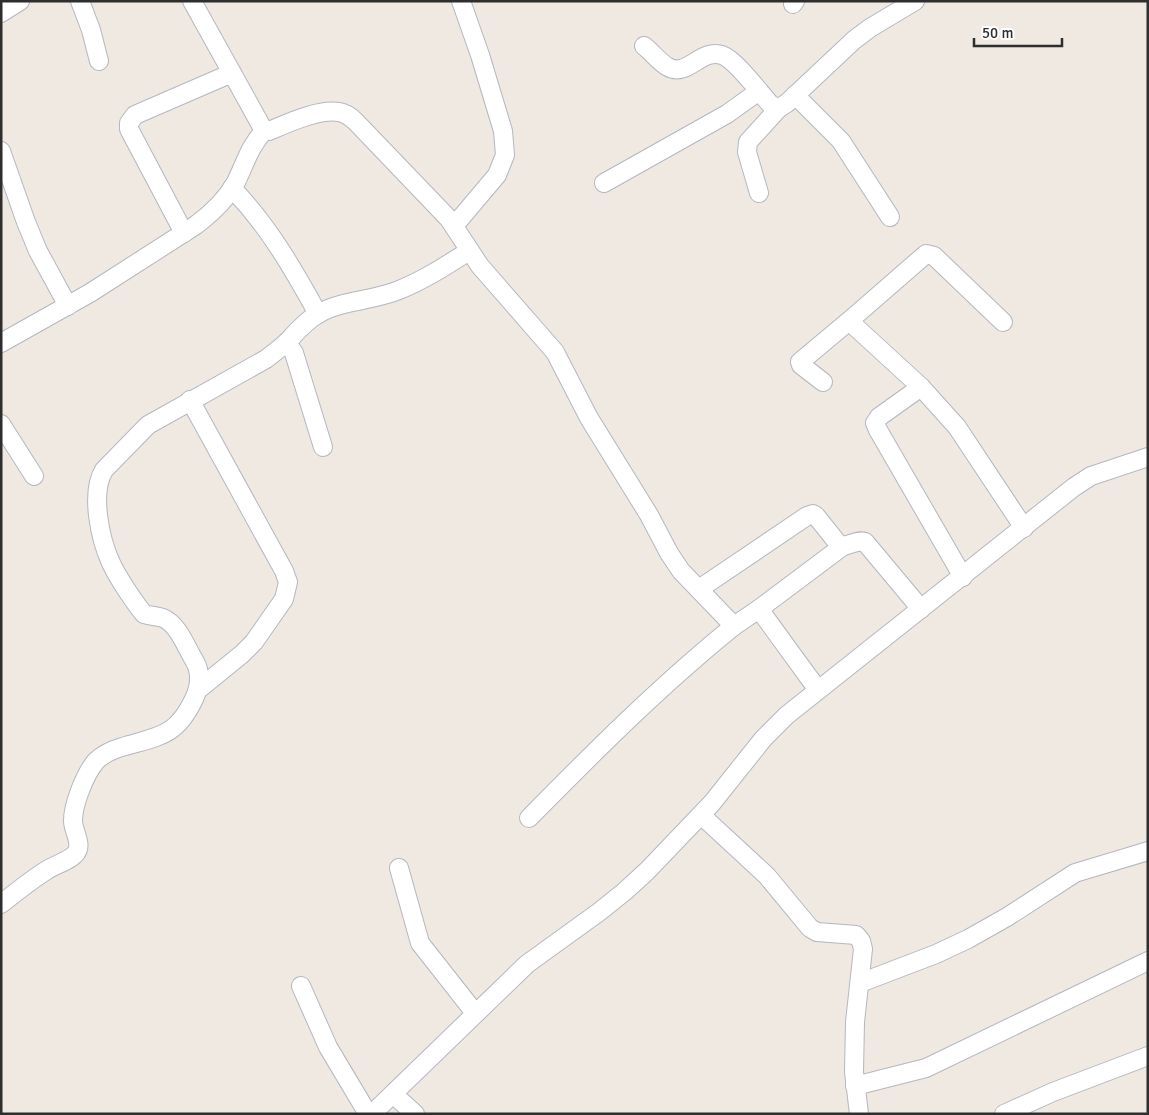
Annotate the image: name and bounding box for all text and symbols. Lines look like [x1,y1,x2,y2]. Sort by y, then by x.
scale bar [974,15,1062,47]
text: 50 m [982,24,1013,42]

